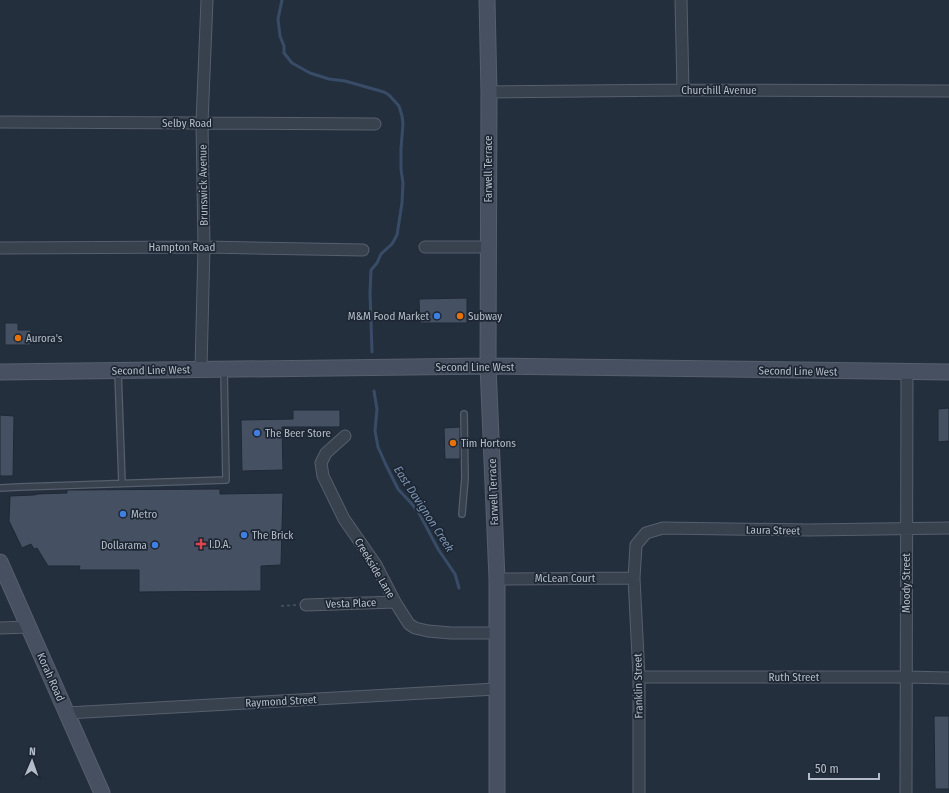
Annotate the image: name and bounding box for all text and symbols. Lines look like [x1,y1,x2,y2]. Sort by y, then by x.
street label: Churchill Avenue [681,84,757,97]
street label: Selby Road [162,117,212,130]
street label: Farwell Terrace [482,135,495,203]
street label: Brunswick Avenue [196,144,211,226]
street label: Hampton Road [149,241,215,254]
place label: M&M Food Market [348,310,429,323]
place label: Subway [468,310,502,323]
marker: M&M Food Market [432,311,442,321]
marker: Subway [455,311,465,321]
place label: Aurora's [26,332,63,345]
marker: Aurora's [13,333,23,343]
street label: Second Line West [436,361,515,374]
street label: Second Line West [112,363,191,378]
street label: Second Line West [758,364,838,379]
place label: The Beer Store [265,427,331,440]
marker: The Beer Store [252,428,262,438]
place label: Tim Hortons [461,437,516,450]
marker: Tim Hortons [448,438,458,448]
street label: Farwell Terrace [486,458,501,526]
water label: East Davignon Creek [391,463,457,555]
place label: Metro [131,508,157,521]
marker: Metro [118,509,128,519]
street label: Laura Street [746,524,801,537]
place label: The Brick [252,529,294,542]
marker: The Brick [239,530,249,540]
street label: Creekside Lane [352,536,398,601]
place label: I.D.A. [209,538,231,551]
place label: Dollarama [101,539,147,552]
marker: I.D.A. [196,539,206,549]
marker: Dollarama [150,540,160,550]
street label: Moody Street [900,553,913,613]
street label: McLean Court [535,572,596,585]
street label: Vesta Place [325,596,377,611]
street label: Korah Road [34,651,67,703]
street label: Franklin Street [631,653,646,719]
street label: Ruth Street [769,671,820,684]
street label: Raymond Street [245,693,318,710]
north arrow [12,741,52,781]
text: N [29,745,36,758]
scale bar [809,755,879,781]
text: 50 m [815,762,839,776]

